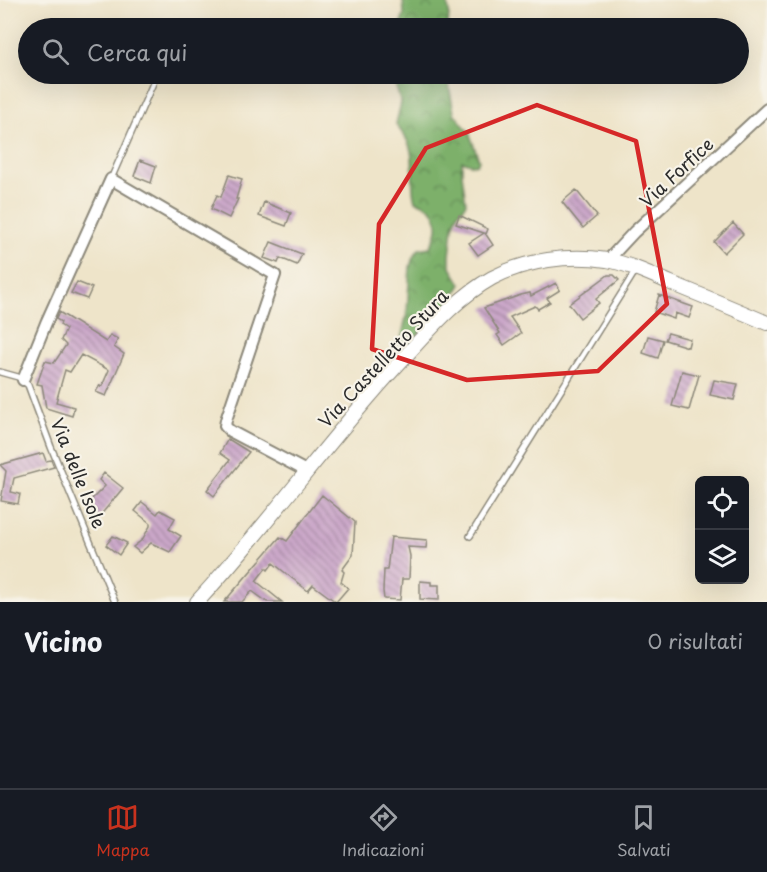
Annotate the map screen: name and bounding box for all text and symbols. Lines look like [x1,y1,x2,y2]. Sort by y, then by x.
search box [18,18,749,84]
icon: search [39,35,72,68]
text: Cerca qui [87,35,187,68]
street label: Via Forfice [633,131,719,213]
street label: Via Castelletto Stura [311,283,455,433]
street label: Via delle Isole [45,414,113,532]
map controls [695,476,749,584]
button: locate [695,476,749,530]
button: layers [695,530,749,584]
text: Vicino [24,622,102,661]
text: 0 risultati [648,626,743,656]
tab: Mappa [96,801,150,861]
tab: Indicazioni [342,801,424,861]
tab: Salvati [617,801,671,861]

